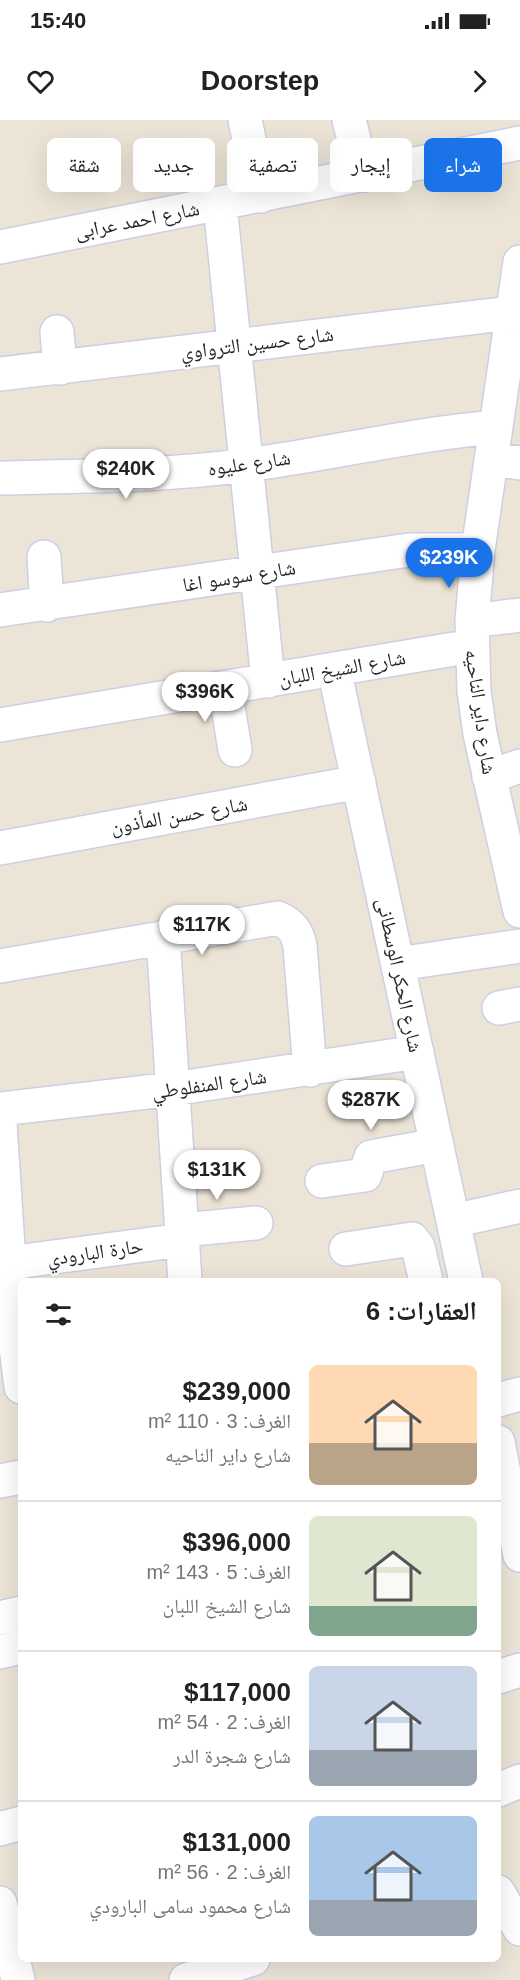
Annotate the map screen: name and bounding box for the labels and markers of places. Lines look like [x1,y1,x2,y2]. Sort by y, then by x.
pin: $240K [84,449,168,500]
pin: $239K [407,538,491,589]
pin: $396K [163,672,247,723]
pin: $117K [160,905,244,956]
pin: $287K [329,1080,413,1131]
pin: $131K [175,1150,259,1201]

